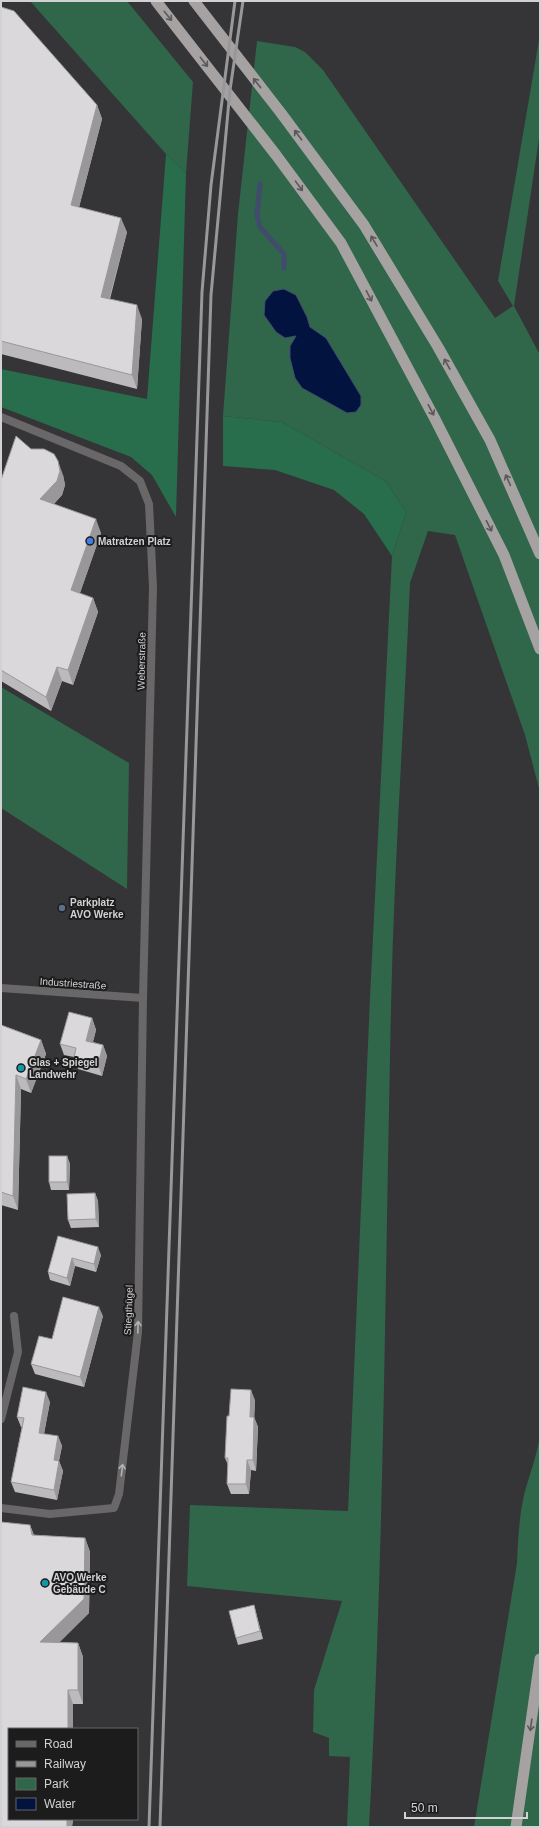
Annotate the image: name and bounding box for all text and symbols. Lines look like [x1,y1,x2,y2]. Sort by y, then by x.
one-way arrow [164,11,172,22]
one-way arrow [200,57,209,68]
one-way arrow [253,77,262,88]
one-way arrow [293,130,302,141]
one-way arrow [295,180,303,191]
one-way arrow [369,235,377,247]
one-way arrow [366,289,373,301]
one-way arrow [443,359,451,371]
one-way arrow [427,404,435,416]
one-way arrow [504,474,511,486]
one-way arrow [486,520,493,532]
marker: Matratzen Platz [85,536,95,546]
place label: Matratzen Platz [98,536,171,547]
street label: Weberstraße [135,632,148,690]
place label: Parkplatz AVO Werke [70,897,124,920]
marker: Parkplatz AVO Werke [57,903,67,913]
street label: Industriestraße [39,976,107,991]
place label: Glas + Spiegel Landwehr [29,1057,98,1080]
marker: Glas + Spiegel Landwehr [16,1063,26,1073]
street label: Stiegthügel [122,1285,135,1335]
one-way arrow [134,1321,141,1334]
one-way arrow [118,1464,125,1477]
place label: AVO Werke Gebäude C [53,1572,107,1595]
marker: AVO Werke Gebäude C [40,1578,50,1588]
one-way arrow [527,1718,535,1731]
legend [8,1728,138,1820]
text: Road [44,1737,73,1751]
text: Railway [44,1757,86,1771]
text: Park [44,1777,70,1791]
scale bar [405,1794,527,1820]
text: Water [44,1797,76,1811]
text: 50 m [411,1801,438,1815]

